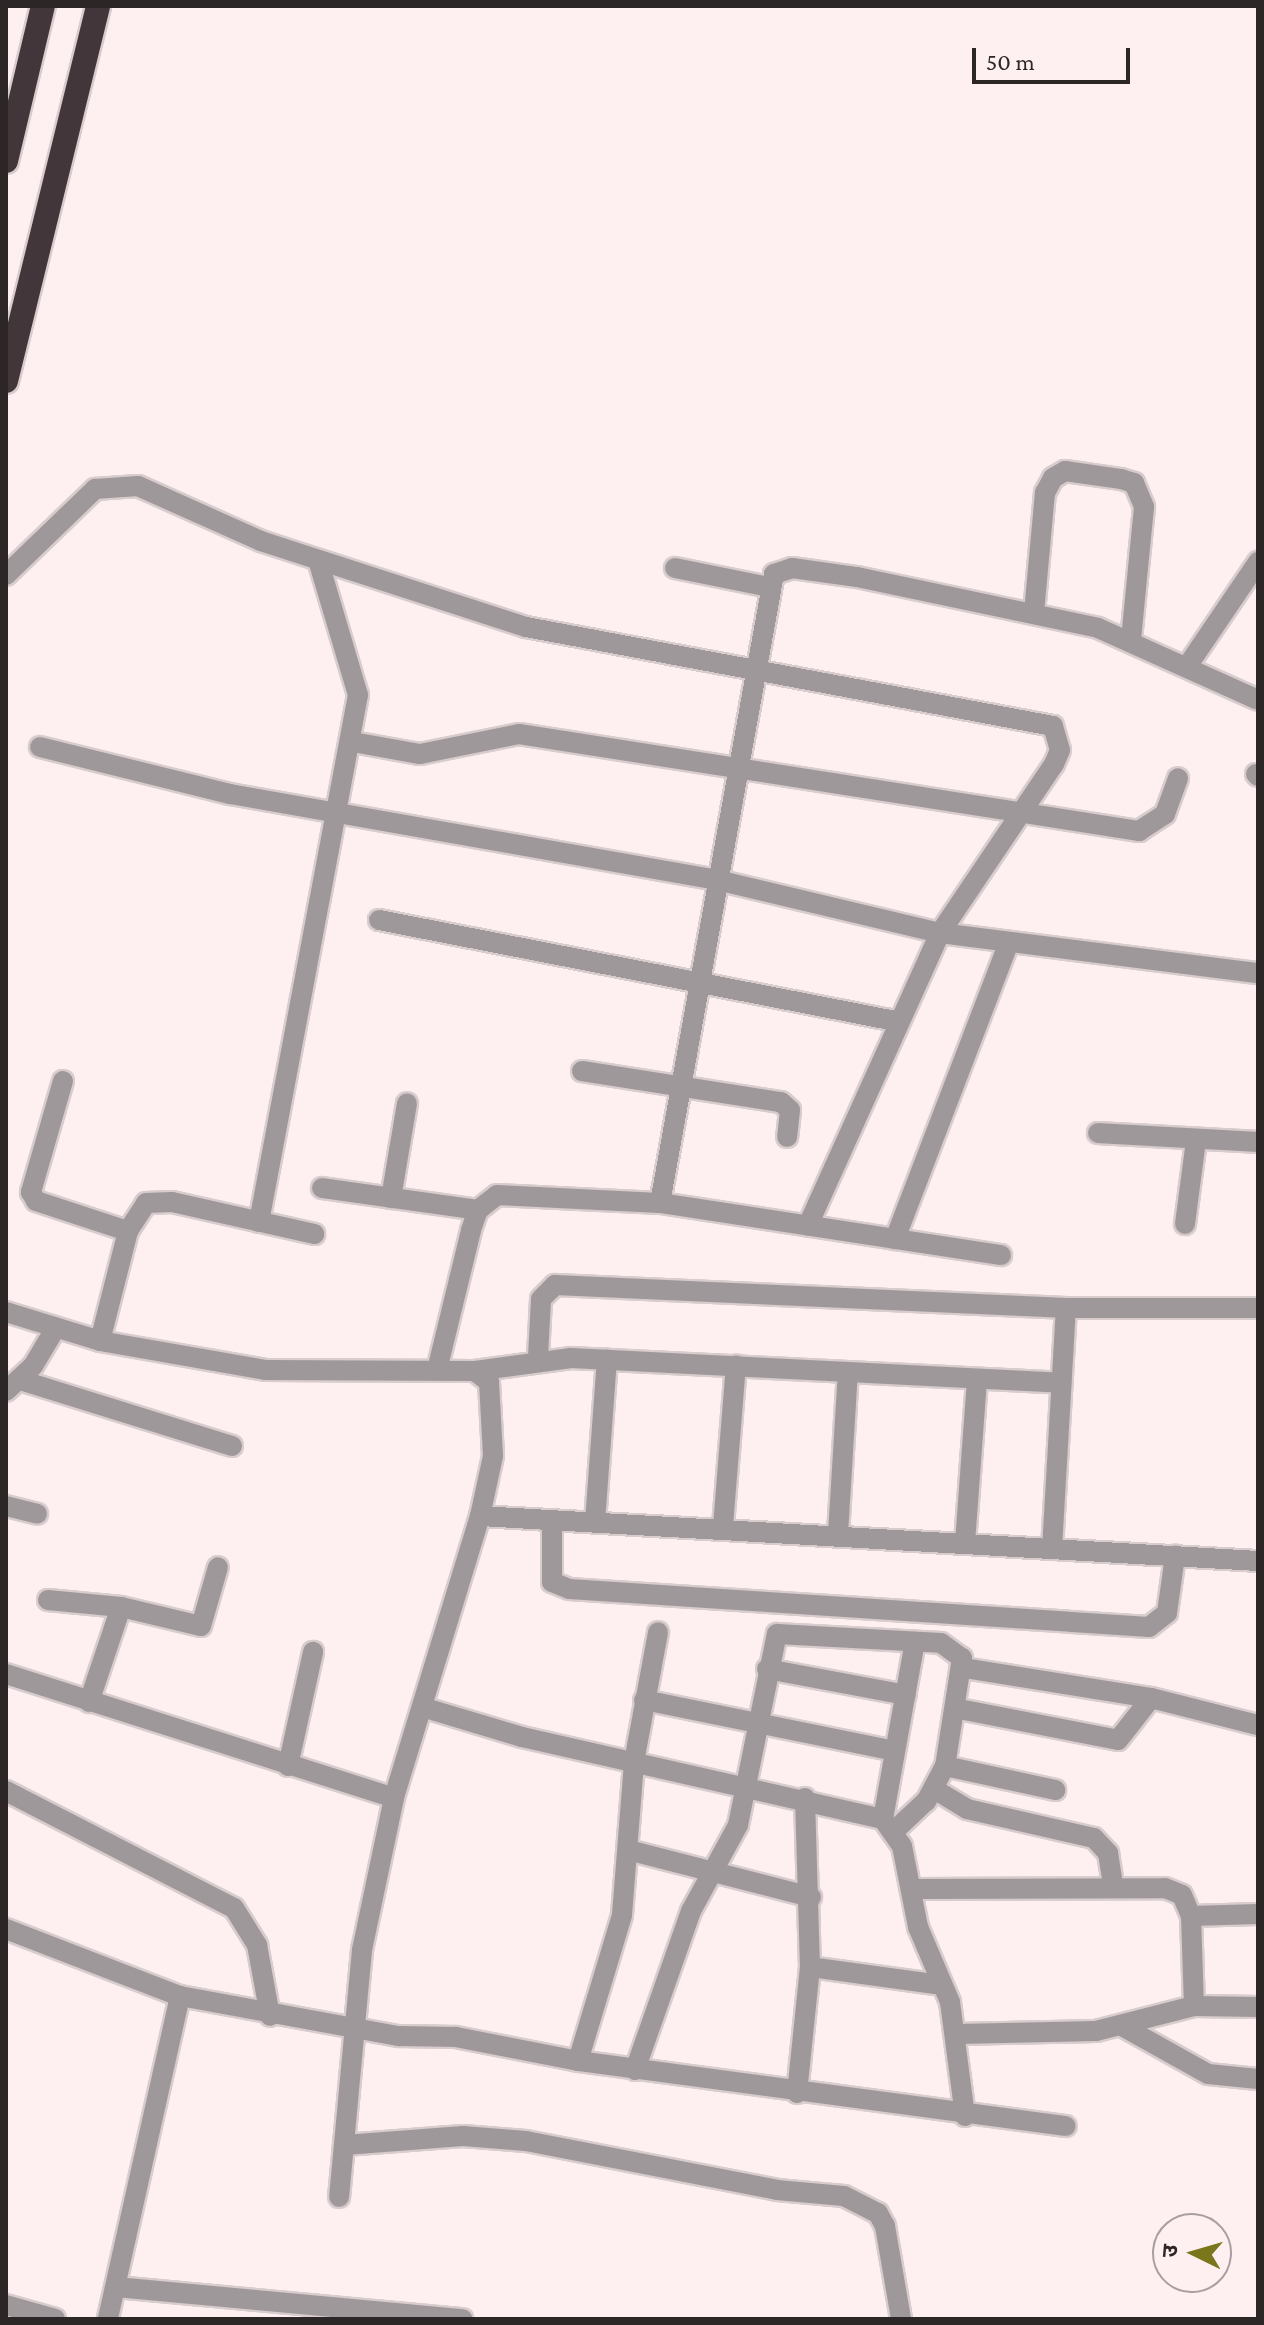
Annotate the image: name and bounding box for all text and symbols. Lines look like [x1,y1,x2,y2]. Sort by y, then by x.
scale bar [976,32,1134,82]
text: 50 m [986,48,1035,75]
north arrow [1152,2213,1232,2293]
text: उ [1157,2244,1183,2259]

